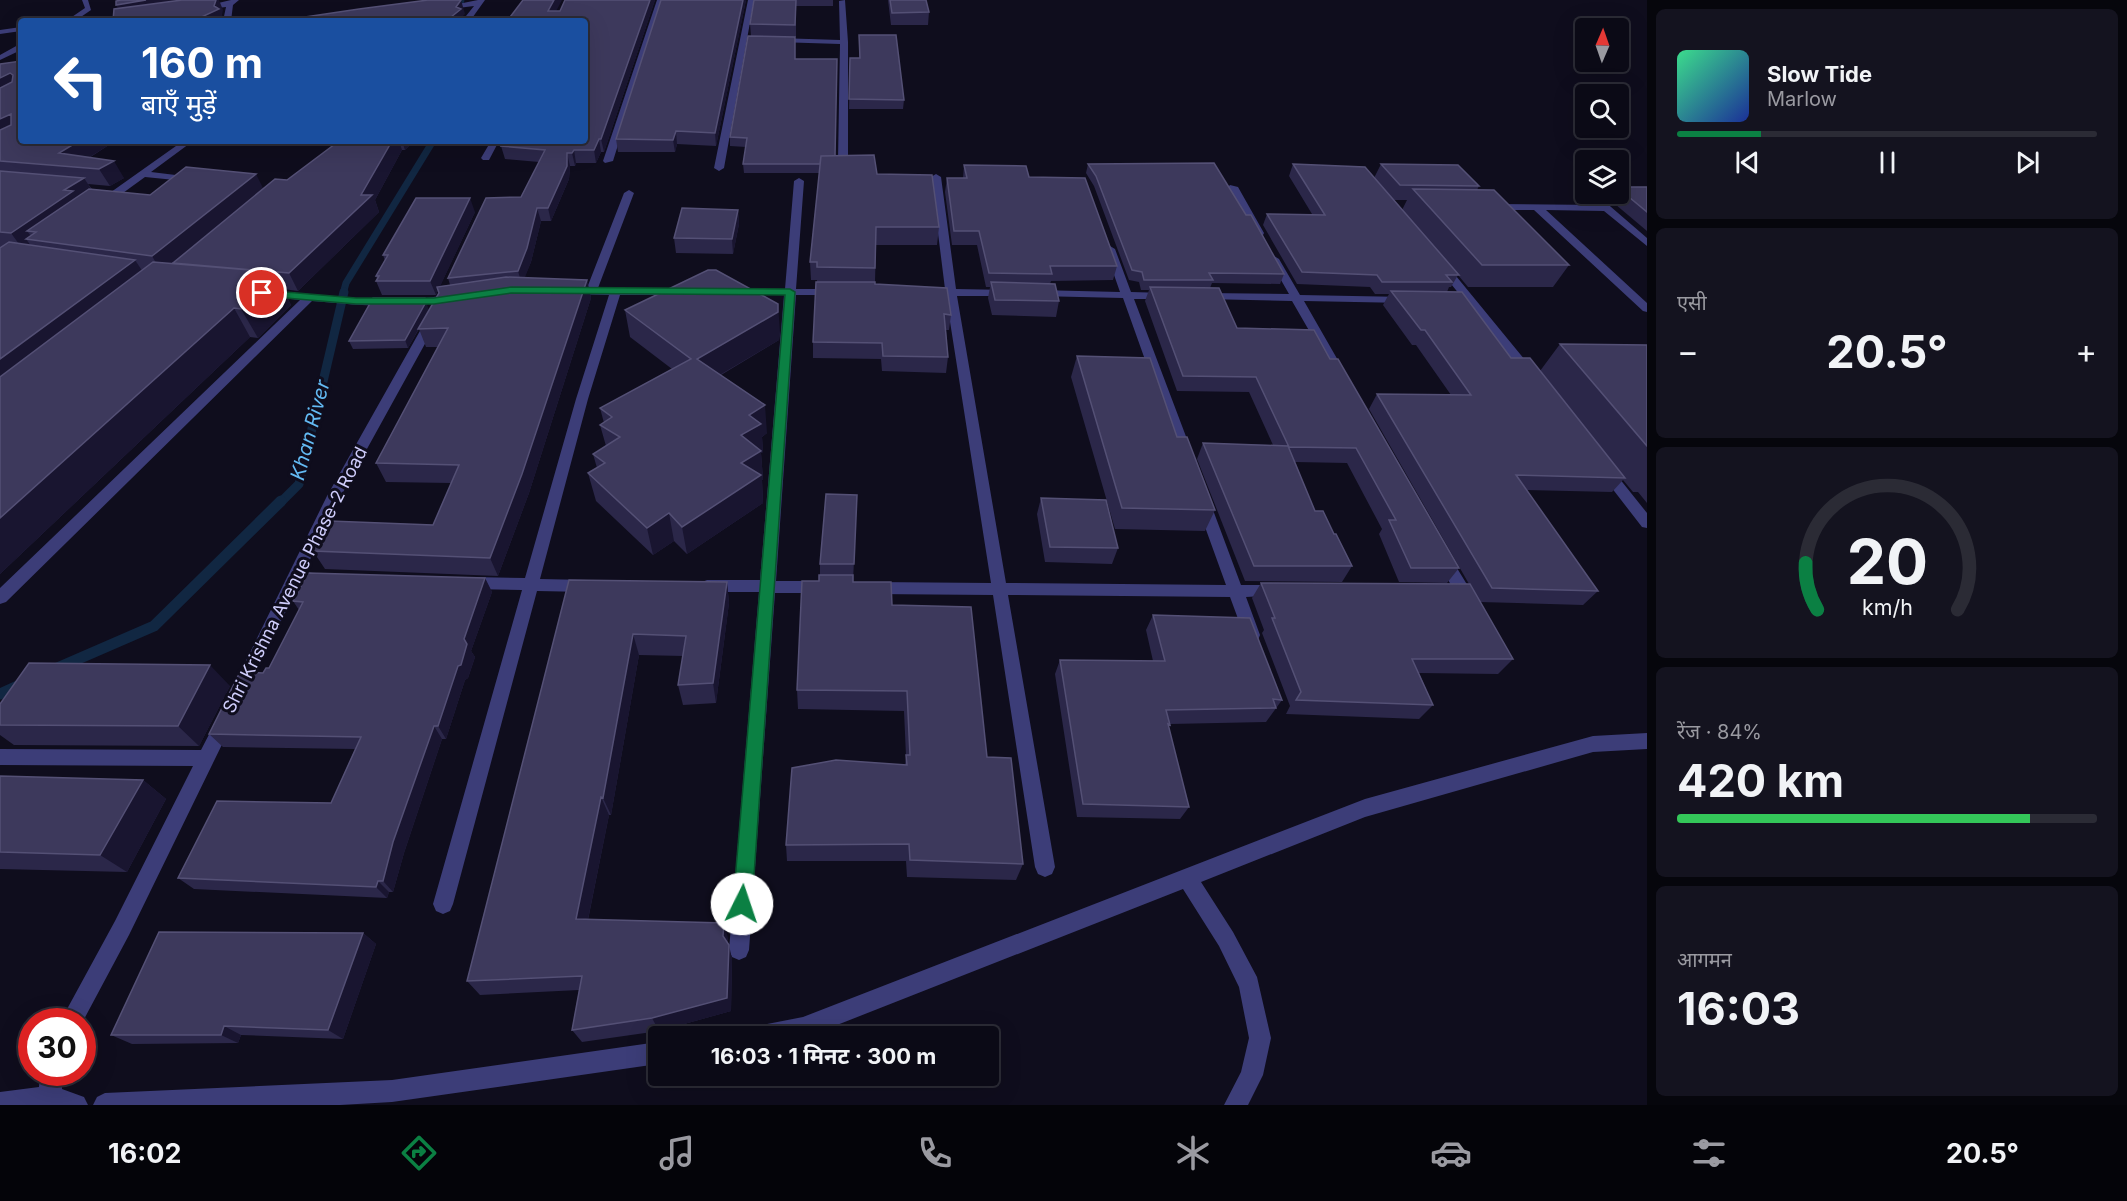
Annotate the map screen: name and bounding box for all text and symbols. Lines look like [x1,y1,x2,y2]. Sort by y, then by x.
north arrow [1575,18,1629,72]
map controls [1575,18,1629,204]
text: 160 m [141,37,263,88]
icon: left [42,42,120,120]
text: Slow Tide [1767,61,1872,87]
button: search [1575,84,1629,138]
text: Marlow [1767,87,1837,111]
text: बाएँ मुड़ें [141,88,217,121]
icon: previous [1731,146,1764,179]
icon: pause [1871,146,1904,179]
icon: next [2011,146,2044,179]
button: layers [1575,150,1629,204]
pin [236,267,287,318]
icon: arrive [245,276,278,309]
text: एसी [1677,291,1707,315]
text: 20.5° [1826,324,1948,379]
text: − [1677,331,1699,371]
text: + [2075,331,2097,371]
water label: Khan River [285,377,335,483]
street label: Shri Krishna Avenue Phase-2 Road [218,443,371,716]
text: 20 [1846,524,1928,599]
text: km/h [1862,594,1912,620]
text: रेंज · 84% [1677,720,1762,744]
text: 420 km [1677,753,1844,808]
position arrow [710,872,774,936]
text: आगमन [1677,948,1732,972]
text: 16:03 [1677,981,1800,1036]
speed limit sign: 30 [18,1008,96,1086]
text: 16:03 · 1 मिनट · 300 m [711,1043,936,1069]
icon: directions [398,1132,440,1174]
icon: music [656,1132,698,1174]
icon: phone [914,1132,956,1174]
icon: climate [1172,1132,1214,1174]
icon: car [1430,1132,1472,1174]
icon: filters [1688,1132,1730,1174]
text: 16:02 [108,1137,181,1170]
text: 20.5° [1946,1137,2019,1170]

